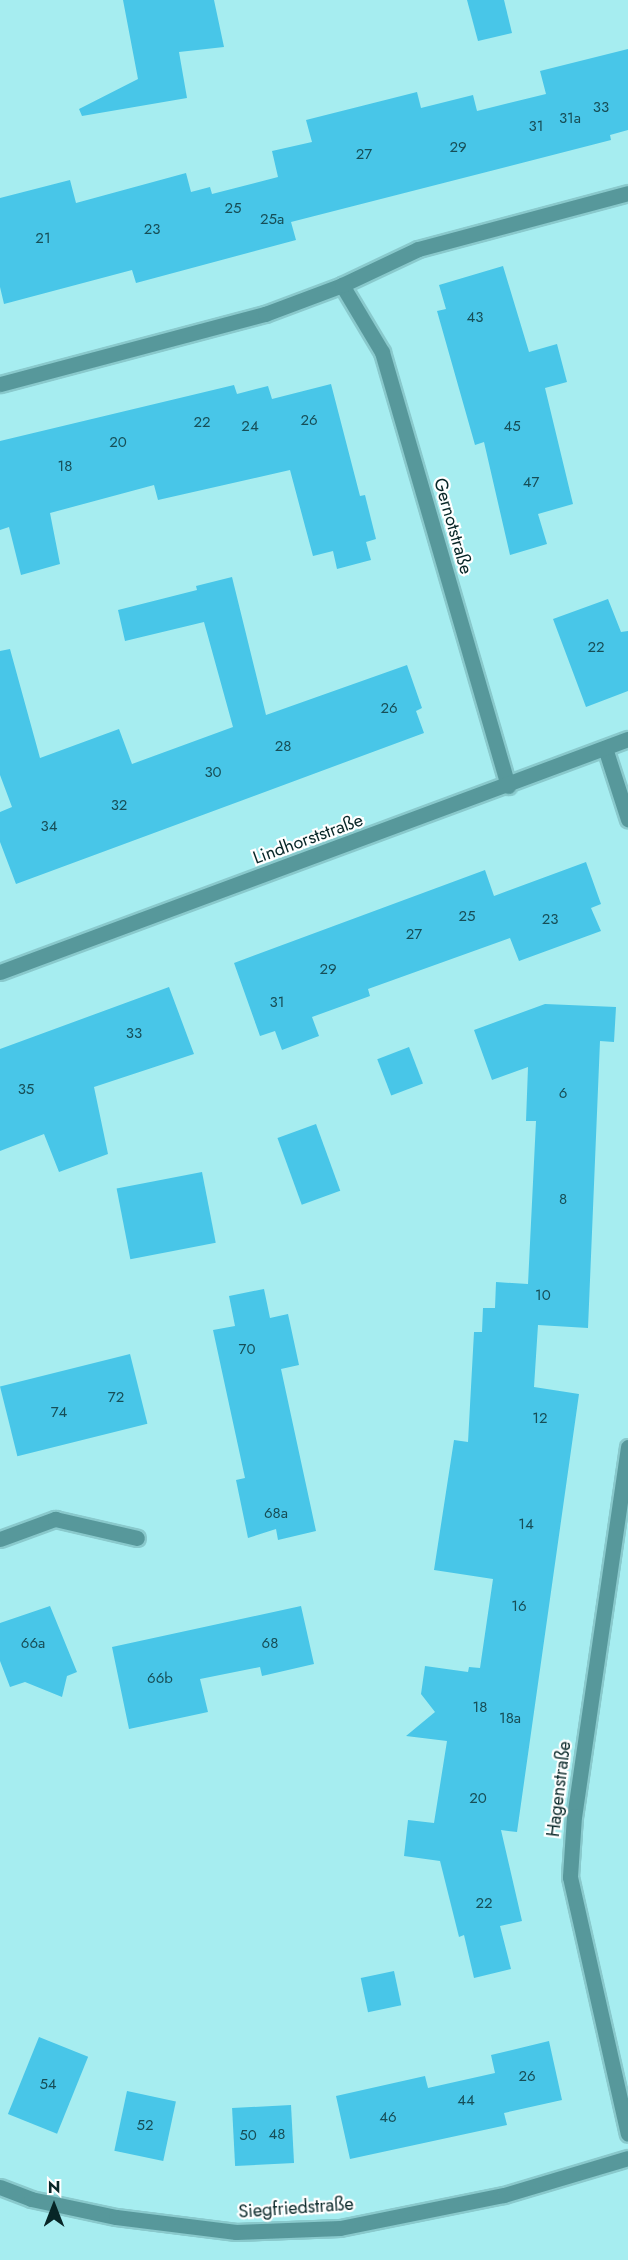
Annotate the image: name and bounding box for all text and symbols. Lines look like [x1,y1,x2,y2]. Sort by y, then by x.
house number: 33 [593,99,609,117]
house number: 31a [559,110,581,128]
house number: 31 [529,118,543,136]
house number: 29 [449,139,467,157]
house number: 27 [356,146,372,164]
house number: 25 [225,200,241,218]
house number: 25a [260,211,284,229]
house number: 23 [144,221,160,239]
house number: 21 [35,230,51,248]
house number: 43 [467,309,483,327]
house number: 26 [300,412,318,430]
house number: 22 [193,414,211,432]
house number: 24 [241,418,259,436]
house number: 45 [503,418,521,436]
house number: 20 [109,434,127,452]
house number: 18 [58,458,72,476]
house number: 47 [523,474,539,492]
street label: Gernotstraße [429,476,477,576]
house number: 22 [587,639,605,657]
house number: 26 [380,700,398,718]
house number: 28 [275,738,291,756]
house number: 30 [204,764,222,782]
house number: 32 [111,797,127,815]
street label: Lindhorststraße [250,809,366,869]
house number: 34 [41,818,57,836]
house number: 25 [459,908,475,926]
house number: 23 [542,911,558,929]
house number: 27 [406,926,422,944]
house number: 29 [319,961,337,979]
house number: 31 [270,994,284,1012]
house number: 33 [126,1025,142,1043]
house number: 35 [18,1081,34,1099]
house number: 6 [559,1085,567,1103]
house number: 8 [559,1191,567,1209]
house number: 10 [535,1287,551,1305]
house number: 70 [239,1341,255,1359]
house number: 72 [108,1389,124,1407]
house number: 74 [51,1404,67,1422]
house number: 12 [532,1410,548,1428]
house number: 68a [264,1505,288,1523]
house number: 14 [518,1516,534,1534]
house number: 16 [511,1598,527,1616]
house number: 66a [21,1635,45,1653]
house number: 68 [262,1635,278,1653]
house number: 66b [147,1670,173,1688]
house number: 18 [473,1699,487,1717]
house number: 18a [499,1710,521,1728]
street label: Hagenstraße [542,1740,576,1838]
house number: 20 [469,1790,487,1808]
house number: 22 [475,1895,493,1913]
house number: 26 [518,2068,536,2086]
house number: 54 [39,2076,57,2094]
house number: 44 [457,2092,475,2110]
house number: 46 [379,2109,397,2127]
house number: 52 [137,2117,153,2135]
house number: 48 [269,2126,285,2144]
house number: 50 [239,2127,257,2145]
north arrow [24,2176,84,2236]
text: N [48,2176,60,2199]
street label: Siegfriedstraße [238,2193,354,2223]

